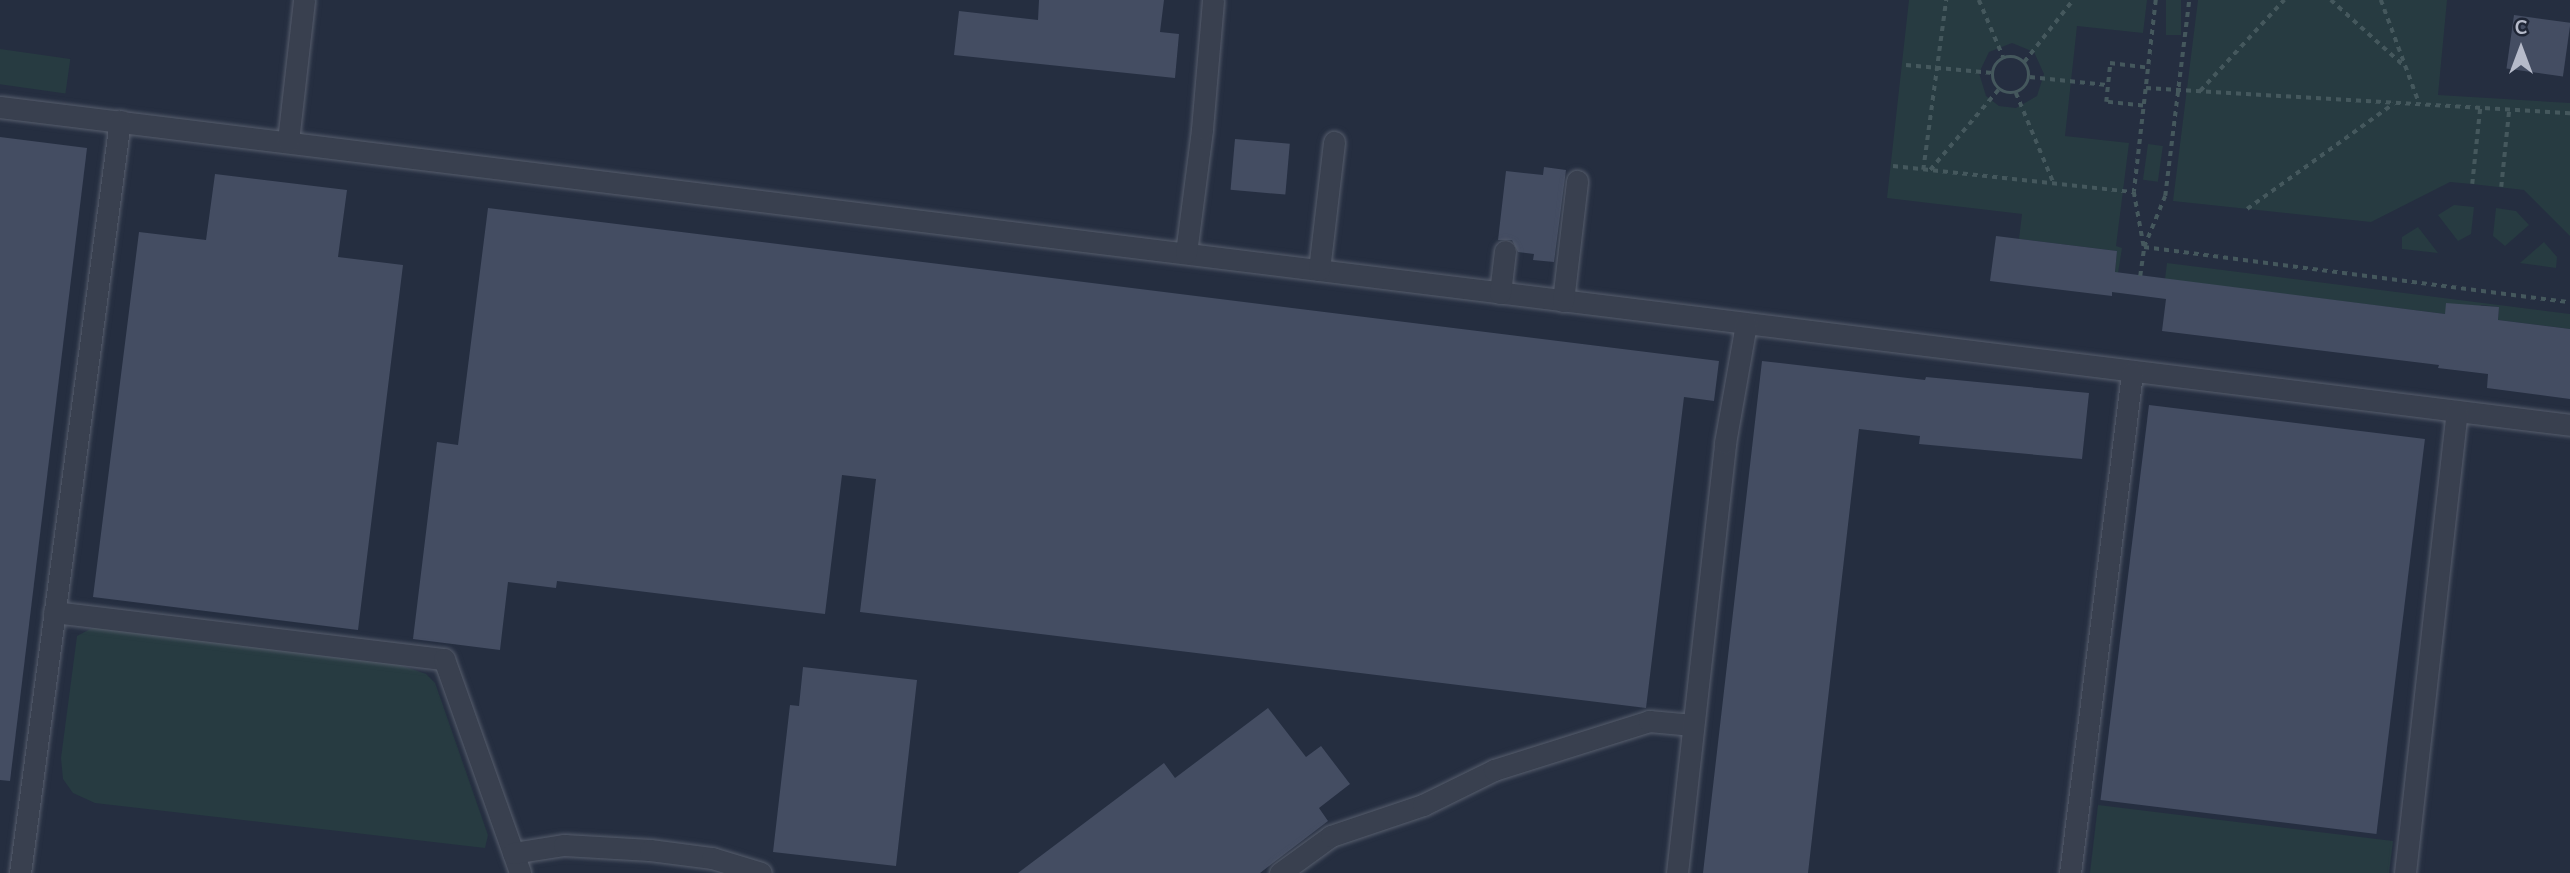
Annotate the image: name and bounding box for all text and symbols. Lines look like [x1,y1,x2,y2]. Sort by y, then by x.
north arrow [2486,14,2556,84]
text: С [2515,15,2527,41]

